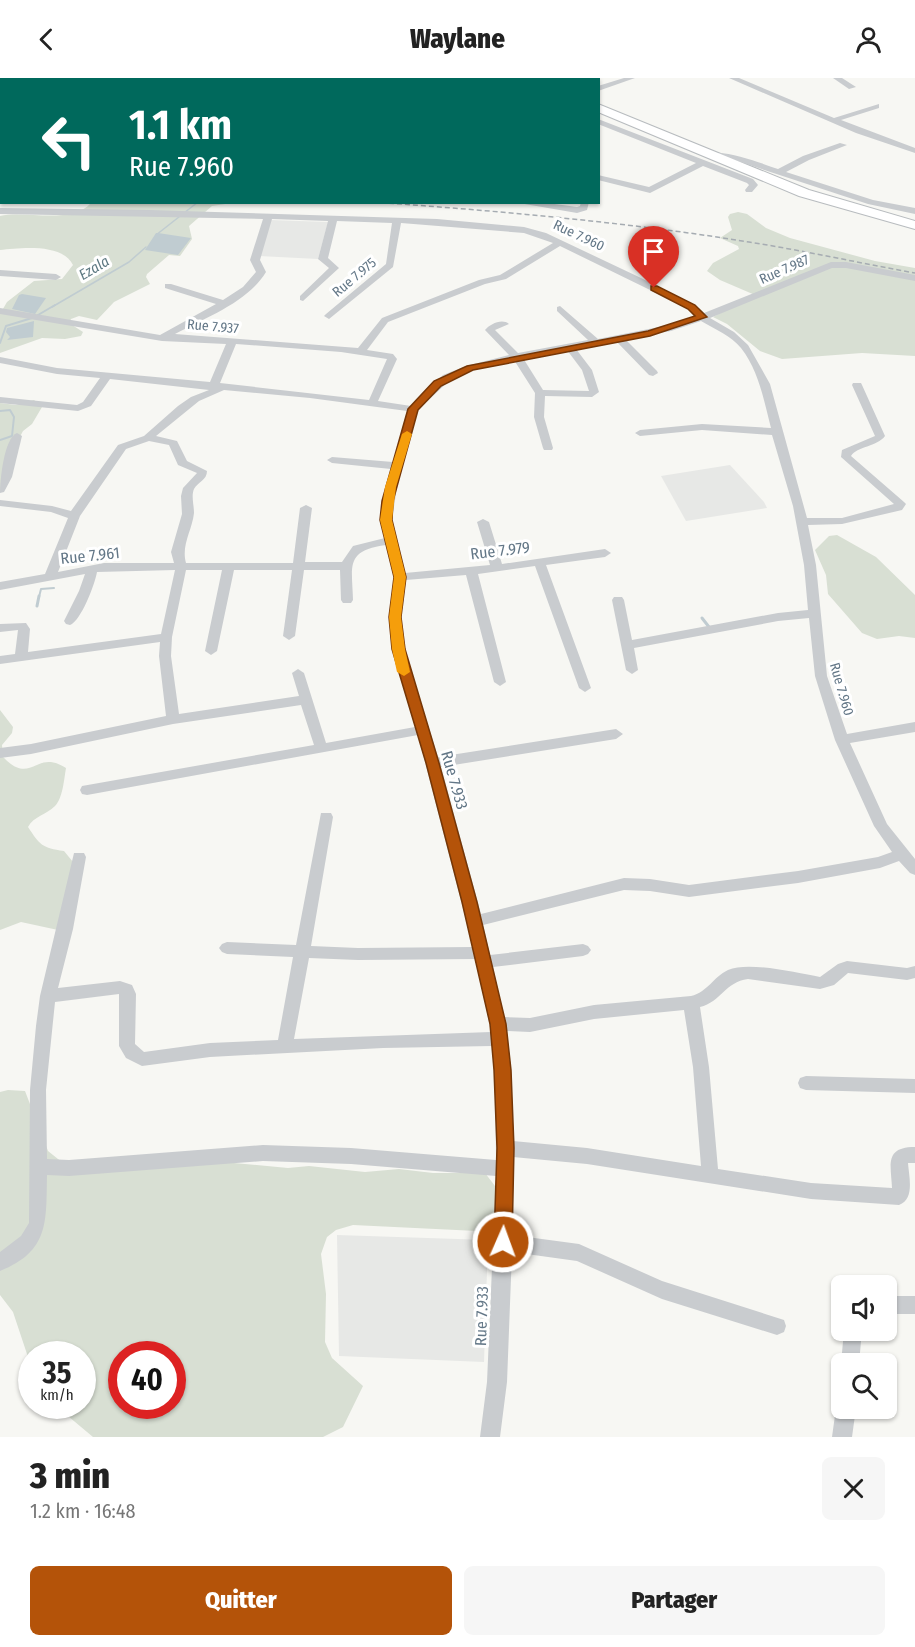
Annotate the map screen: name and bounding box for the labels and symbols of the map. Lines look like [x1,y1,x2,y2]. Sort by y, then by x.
street label: Rue 7.960 [550,216,607,255]
pin [628,226,679,288]
street label: Rue 7.987 [757,251,812,288]
water label: Ezala [76,252,113,284]
street label: Rue 7.975 [329,254,380,301]
street label: Rue 7.937 [186,316,240,337]
street label: Rue 7.979 [469,537,531,564]
street label: Rue 7.961 [59,543,121,568]
street label: Rue 7.960 [826,661,857,718]
street label: Rue 7.933 [437,749,472,812]
position arrow [471,1210,535,1274]
street label: Rue 7.933 [471,1286,492,1346]
speed limit sign: 40 [108,1341,186,1419]

